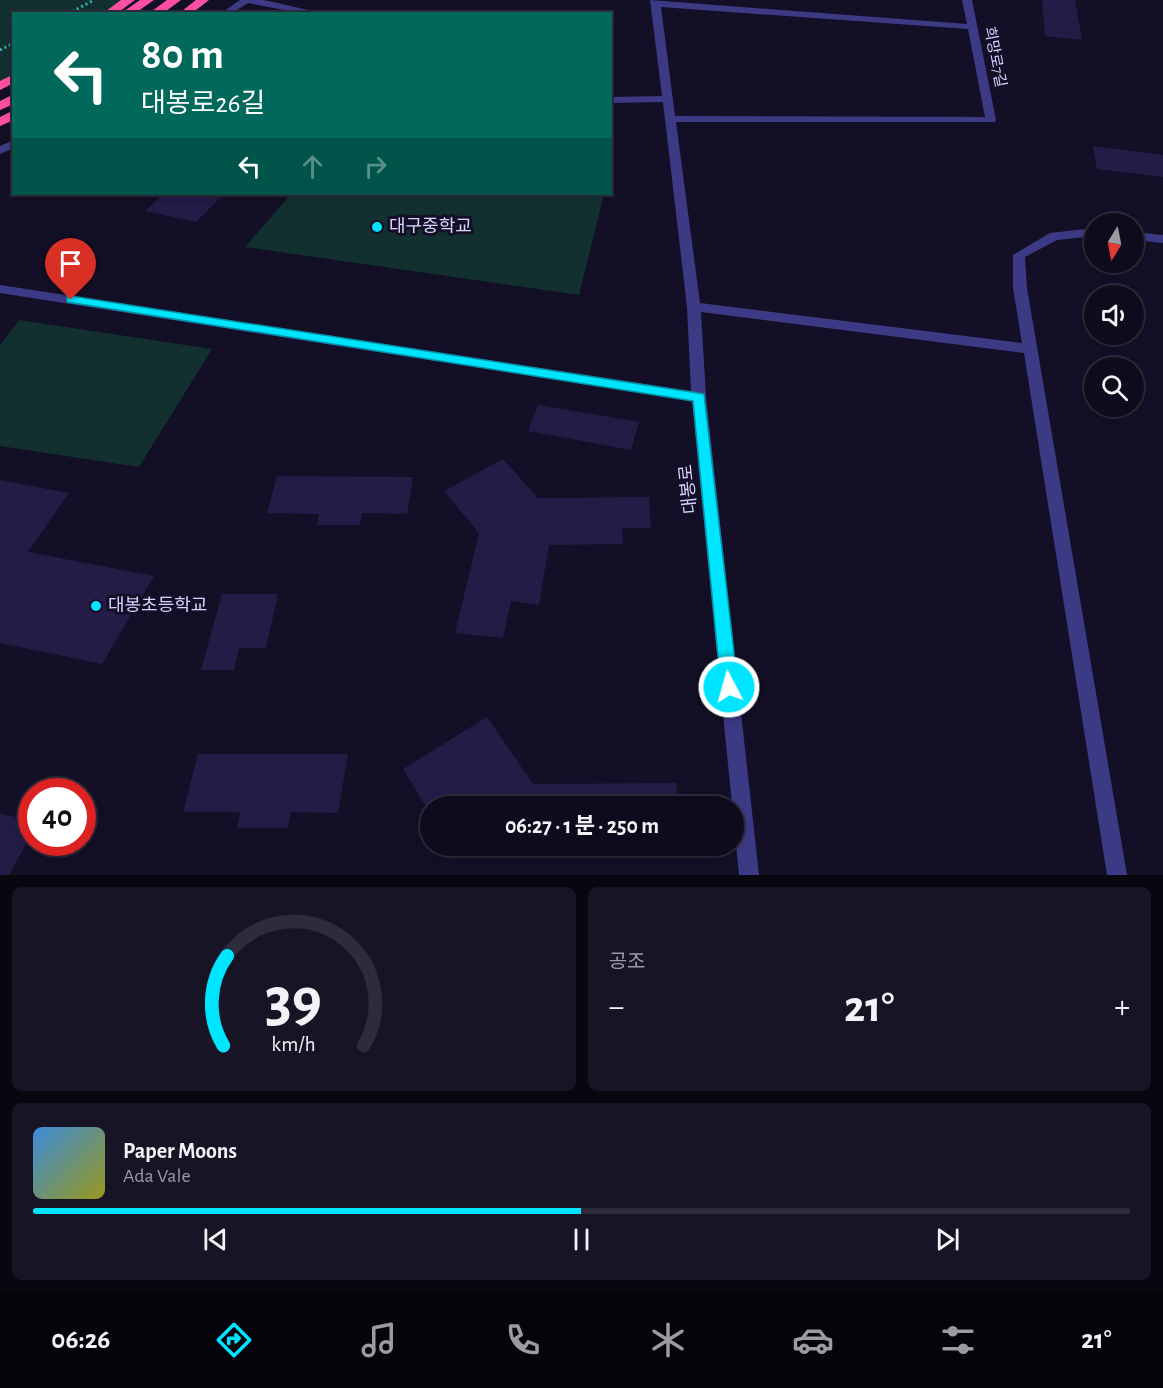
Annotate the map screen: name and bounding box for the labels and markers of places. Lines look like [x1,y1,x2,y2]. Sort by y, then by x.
place label: 대구중학교 [389,217,472,236]
marker: 대구중학교 [370,220,384,234]
pin [45,238,96,300]
place label: 대봉초등학교 [108,596,207,615]
marker: 대봉초등학교 [89,599,103,613]

